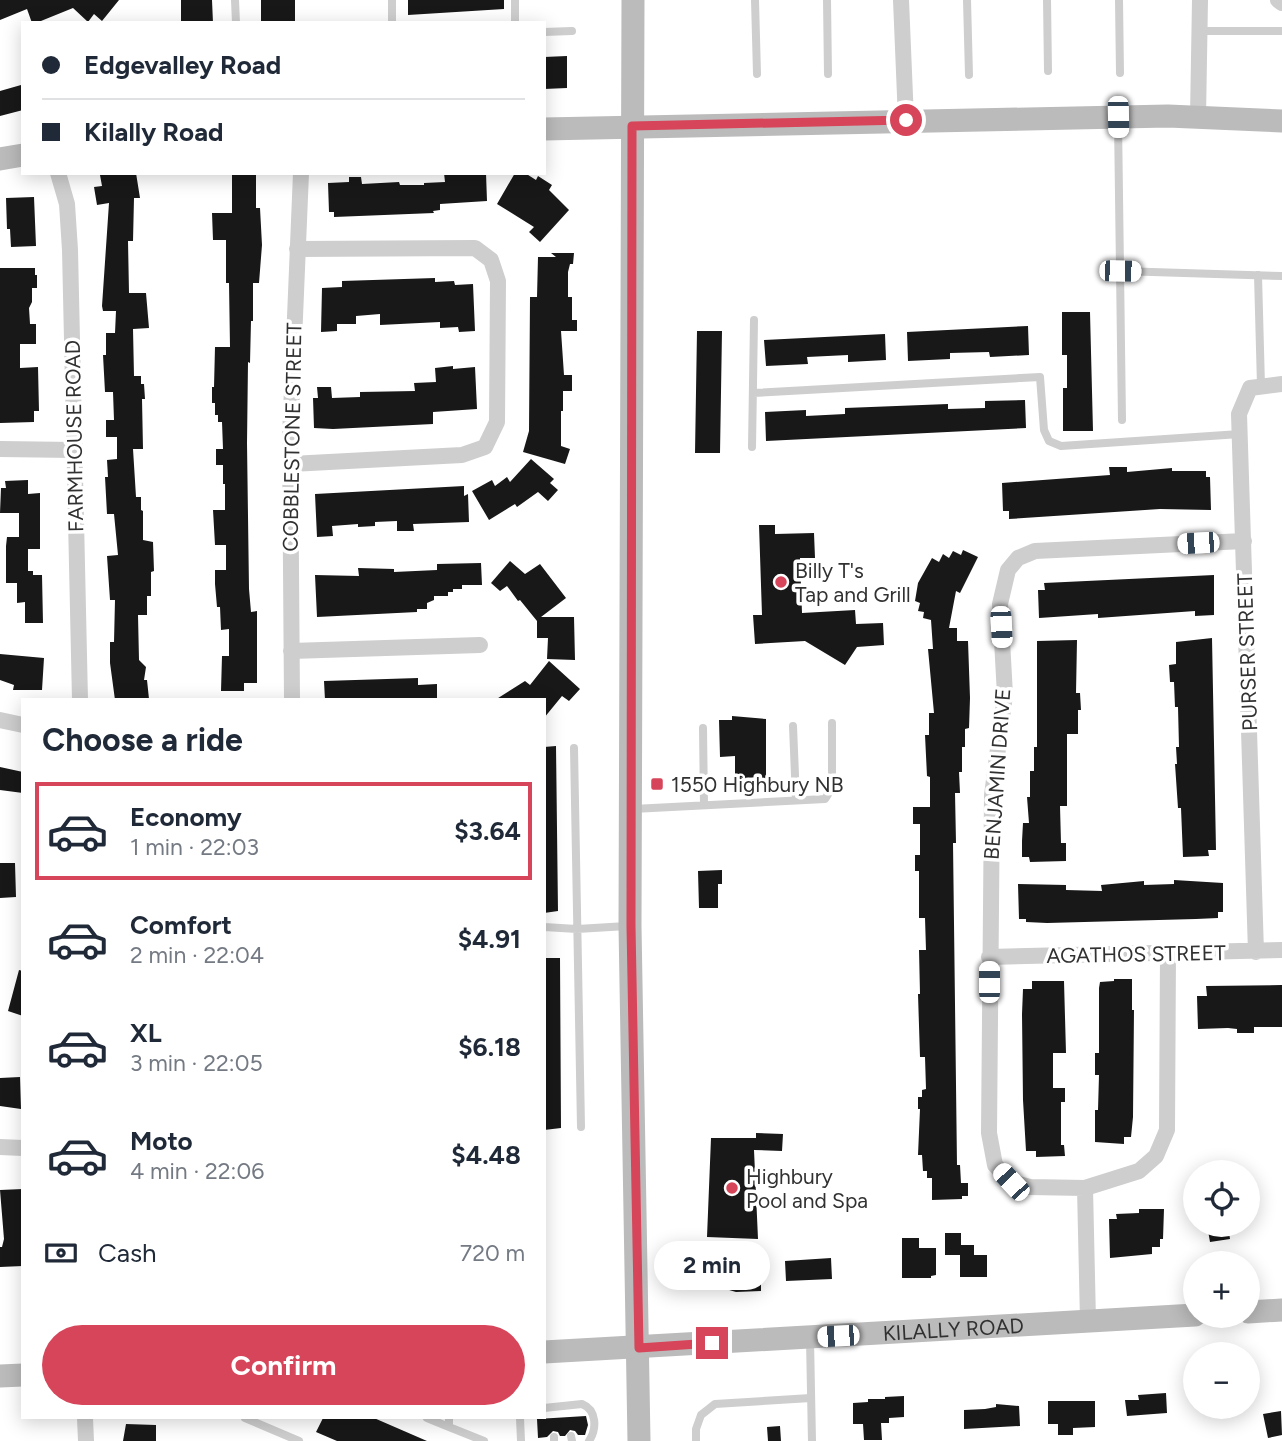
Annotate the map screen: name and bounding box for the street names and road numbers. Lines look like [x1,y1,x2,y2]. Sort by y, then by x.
street label: COBBLESTONE STREET [278,322,307,552]
street label: FARMHOUSE ROAD [60,340,88,532]
street label: PURSER STREET [1232,572,1262,731]
street label: BENJAMIN DRIVE [979,687,1015,861]
street label: AGATHOS STREET [1046,940,1226,968]
street label: KILALLY ROAD [882,1312,1025,1345]

